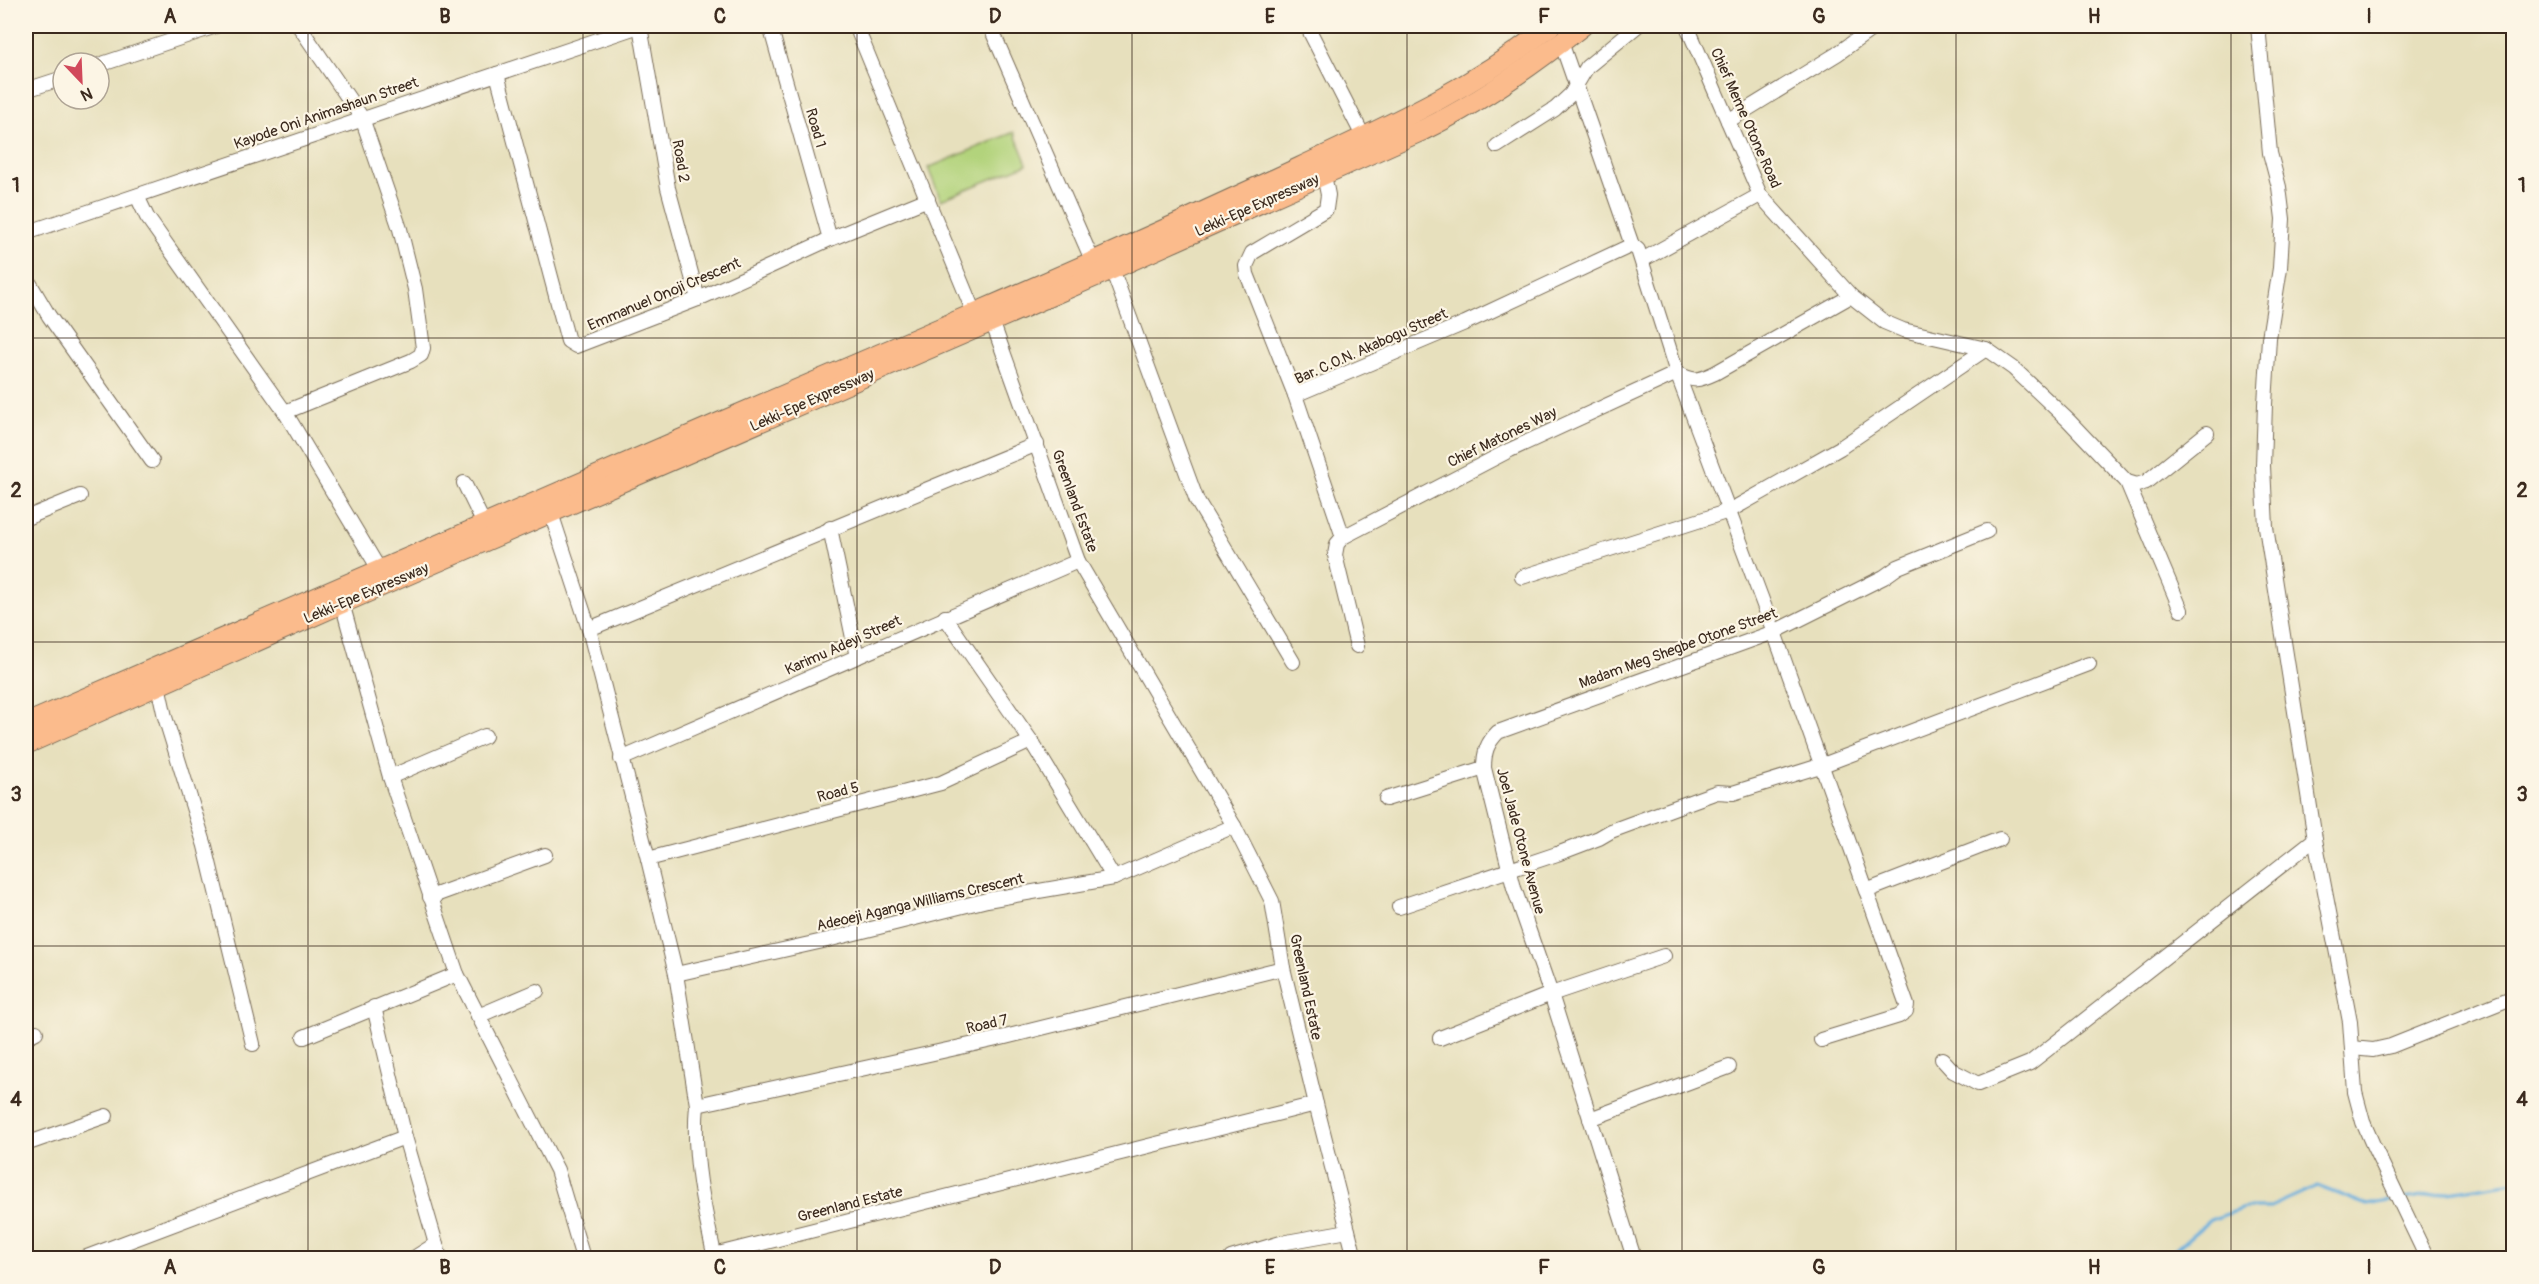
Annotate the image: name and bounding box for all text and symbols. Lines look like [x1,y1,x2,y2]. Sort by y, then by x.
text: A [164,4,177,29]
text: B [439,4,451,29]
text: C [714,4,726,29]
text: D [989,4,1002,29]
text: E [1265,4,1276,29]
text: F [1538,4,1550,29]
text: G [1812,4,1826,29]
text: H [2088,4,2101,29]
text: I [2366,4,2372,29]
street label: Chief Meme Otone Road [1706,45,1785,191]
north arrow [51,51,111,111]
street label: Kayode Oni Animashaun Street [231,73,422,154]
text: N [77,83,95,105]
street label: Road 1 [801,106,830,150]
street label: Road 2 [667,138,694,184]
street label: Lekki-Epe Expressway [1192,169,1323,241]
text: 1 [12,173,20,198]
text: 1 [2518,173,2526,198]
street label: Emmanuel Onoji Crescent [585,253,744,335]
street label: Bar. C.O.N. Akabogu Street [1292,304,1451,389]
street label: Lekki-Epe Expressway [747,364,878,436]
street label: Chief Matones Way [1444,403,1560,472]
street label: Greenland Estate [1047,447,1102,556]
text: 2 [10,478,22,503]
text: 2 [2516,478,2528,503]
street label: Lekki-Epe Expressway [301,558,432,628]
street label: Madam Meg Shegbe Otone Street [1576,603,1781,693]
street label: Karimu Adeyi Street [782,611,905,680]
street label: Joel Jade Otone Avenue [1492,766,1549,917]
street label: Road 5 [815,778,861,807]
text: 3 [10,782,22,807]
text: 3 [2516,782,2528,807]
street label: Adeoeji Aganga Williams Crescent [815,869,1027,936]
street label: Greenland Estate [1285,932,1326,1042]
street label: Road 7 [964,1010,1010,1038]
text: 4 [10,1087,22,1112]
text: 4 [2516,1087,2528,1112]
street label: Greenland Estate [796,1182,905,1227]
text: A [164,1255,177,1280]
text: B [439,1255,451,1280]
text: C [714,1255,726,1280]
text: D [989,1255,1002,1280]
text: E [1265,1255,1276,1280]
text: F [1538,1255,1550,1280]
text: G [1812,1255,1826,1280]
text: H [2088,1255,2101,1280]
text: I [2366,1255,2372,1280]

